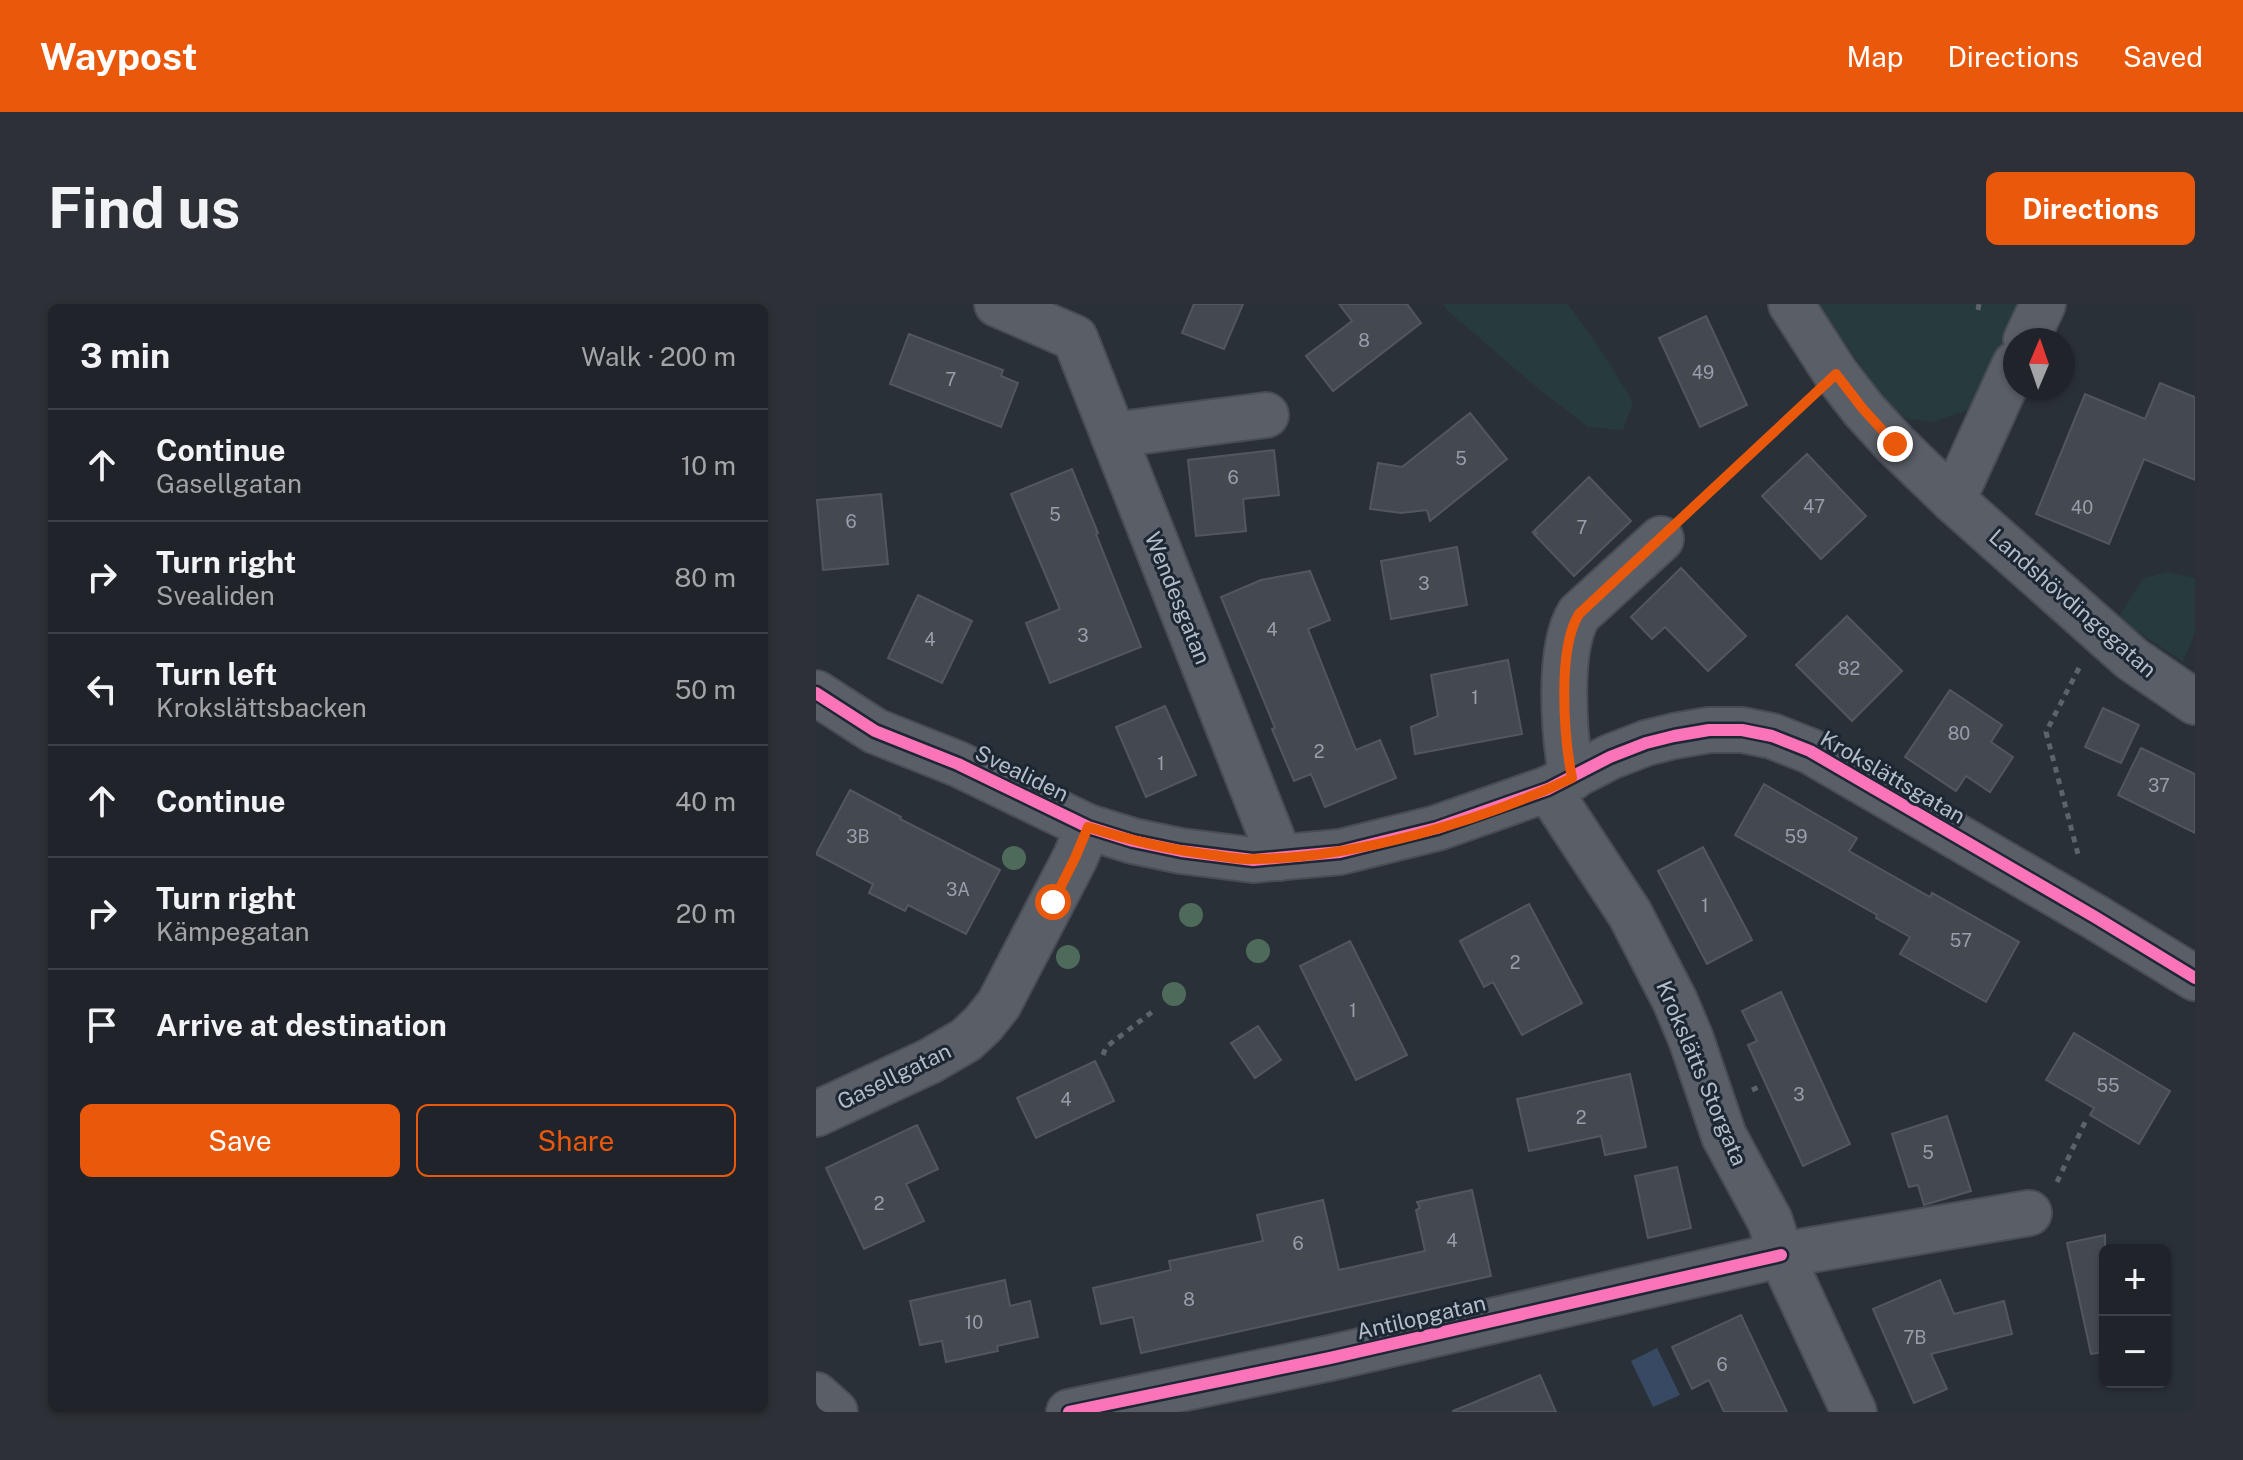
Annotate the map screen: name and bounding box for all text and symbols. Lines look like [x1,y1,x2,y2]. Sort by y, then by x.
text: Waypost [40,34,198,79]
text: Map [1847,40,1903,73]
text: Directions [1947,40,2079,73]
text: Saved [2123,40,2203,73]
button: Directions [1986,172,2195,245]
text: Find us [48,175,240,241]
north arrow [2003,328,2075,400]
house number: 8 [1358,330,1370,351]
text: 3 min [80,336,170,376]
text: Walk · 200 m [581,341,736,372]
house number: 49 [1692,362,1714,383]
house number: 7 [946,369,956,390]
route end [1877,426,1913,462]
text: Continue [156,432,286,468]
icon: ahead [80,443,124,487]
house number: 5 [1455,448,1467,469]
text: 10 m [681,450,736,481]
house number: 6 [1227,467,1239,488]
text: Gasellgatan [156,468,302,499]
house number: 47 [1803,496,1825,517]
house number: 40 [2071,497,2093,518]
house number: 5 [1049,504,1061,525]
house number: 6 [845,511,857,532]
house number: 7 [1577,517,1587,538]
street label: Landshövdingegatan [1984,523,2162,683]
street label: Wendesgatan [1140,528,1216,668]
text: Turn right [156,544,296,580]
icon: right [80,555,124,599]
text: 80 m [675,562,736,593]
house number: 3 [1418,573,1430,594]
text: Svealiden [156,580,275,611]
house number: 4 [1266,619,1278,640]
house number: 3 [1077,625,1089,646]
house number: 4 [924,629,936,650]
text: Turn left [156,656,277,692]
house number: 82 [1838,658,1860,679]
icon: left [80,667,124,711]
text: 50 m [675,674,736,705]
house number: 1 [1471,687,1479,708]
text: Krokslättsbacken [156,692,367,723]
house number: 80 [1948,723,1970,744]
street label: Krokslättsgatan [1816,725,1970,829]
street label: Svealiden [971,739,1073,807]
house number: 2 [1314,741,1324,762]
house number: 1 [1157,753,1165,774]
house number: 37 [2148,775,2170,796]
icon: ahead [80,779,124,823]
text: Continue [156,783,286,819]
text: 40 m [675,786,736,817]
house number: 3B [846,826,870,847]
house number: 59 [1785,826,1807,847]
house number: 3A [946,879,970,900]
text: Turn right [156,880,296,916]
route start [1035,884,1071,920]
icon: right [80,891,124,935]
house number: 1 [1701,895,1709,916]
text: 20 m [676,898,736,929]
text: Kämpegatan [156,916,310,947]
house number: 57 [1950,930,1972,951]
house number: 2 [1510,952,1520,973]
street label: Krokslätts Storgata [1651,976,1753,1170]
house number: 1 [1349,1000,1357,1021]
icon: arrive [80,1003,124,1047]
text: Arrive at destination [156,1007,447,1043]
street label: Gasellgatan [833,1037,955,1115]
house number: 55 [2096,1075,2120,1096]
house number: 3 [1793,1084,1805,1105]
house number: 4 [1060,1089,1072,1110]
button: Save [80,1104,400,1177]
button: Share [416,1104,736,1177]
house number: 2 [1576,1107,1586,1128]
house number: 5 [1922,1142,1934,1163]
house number: 2 [874,1193,884,1214]
house number: 4 [1446,1230,1458,1251]
house number: 6 [1292,1233,1304,1254]
map controls [2099,1244,2171,1388]
button: + [2099,1244,2171,1316]
house number: 8 [1183,1289,1195,1310]
street label: Antilopgatan [1354,1289,1488,1345]
house number: 10 [965,1312,983,1333]
button: − [2099,1316,2171,1388]
house number: 7B [1904,1327,1926,1348]
house number: 6 [1716,1354,1728,1375]

